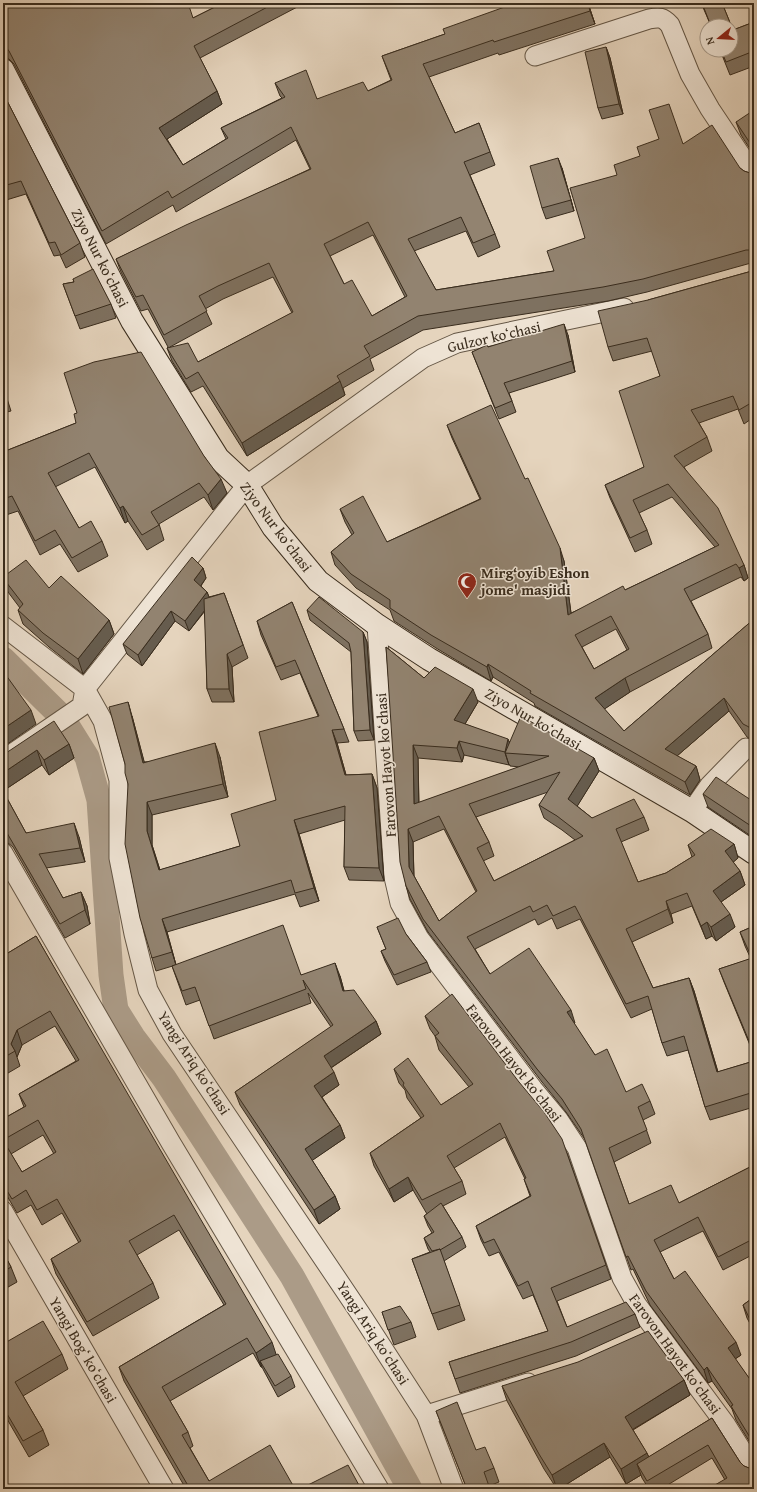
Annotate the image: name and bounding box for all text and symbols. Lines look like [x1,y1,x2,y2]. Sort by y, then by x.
north arrow [699,18,739,58]
text: N [701,35,718,47]
street label: Ziyo Nur koʻchasi [67,205,134,311]
street label: Gulzor koʻchasi [445,316,543,357]
street label: Ziyo Nur koʻchasi [235,477,317,576]
place label: Mirg‘oyib Eshon jome' masjidi [478,562,590,600]
mosque icon: Mirg‘oyib Eshon jome' masjidi [456,571,478,599]
street label: Ziyo Nur koʻchasi [481,682,585,755]
street label: Farovon Hayot koʻchasi [370,692,401,838]
street label: Farovon Hayot koʻchasi [462,999,567,1126]
street label: Yangi Ariq koʻchasi [153,1007,236,1119]
street label: Yangi Ariq koʻchasi [332,1277,415,1389]
street label: Farovon Hayot koʻchasi [624,1289,726,1418]
street label: Yangi Bogʻ koʻchasi [45,1293,122,1407]

